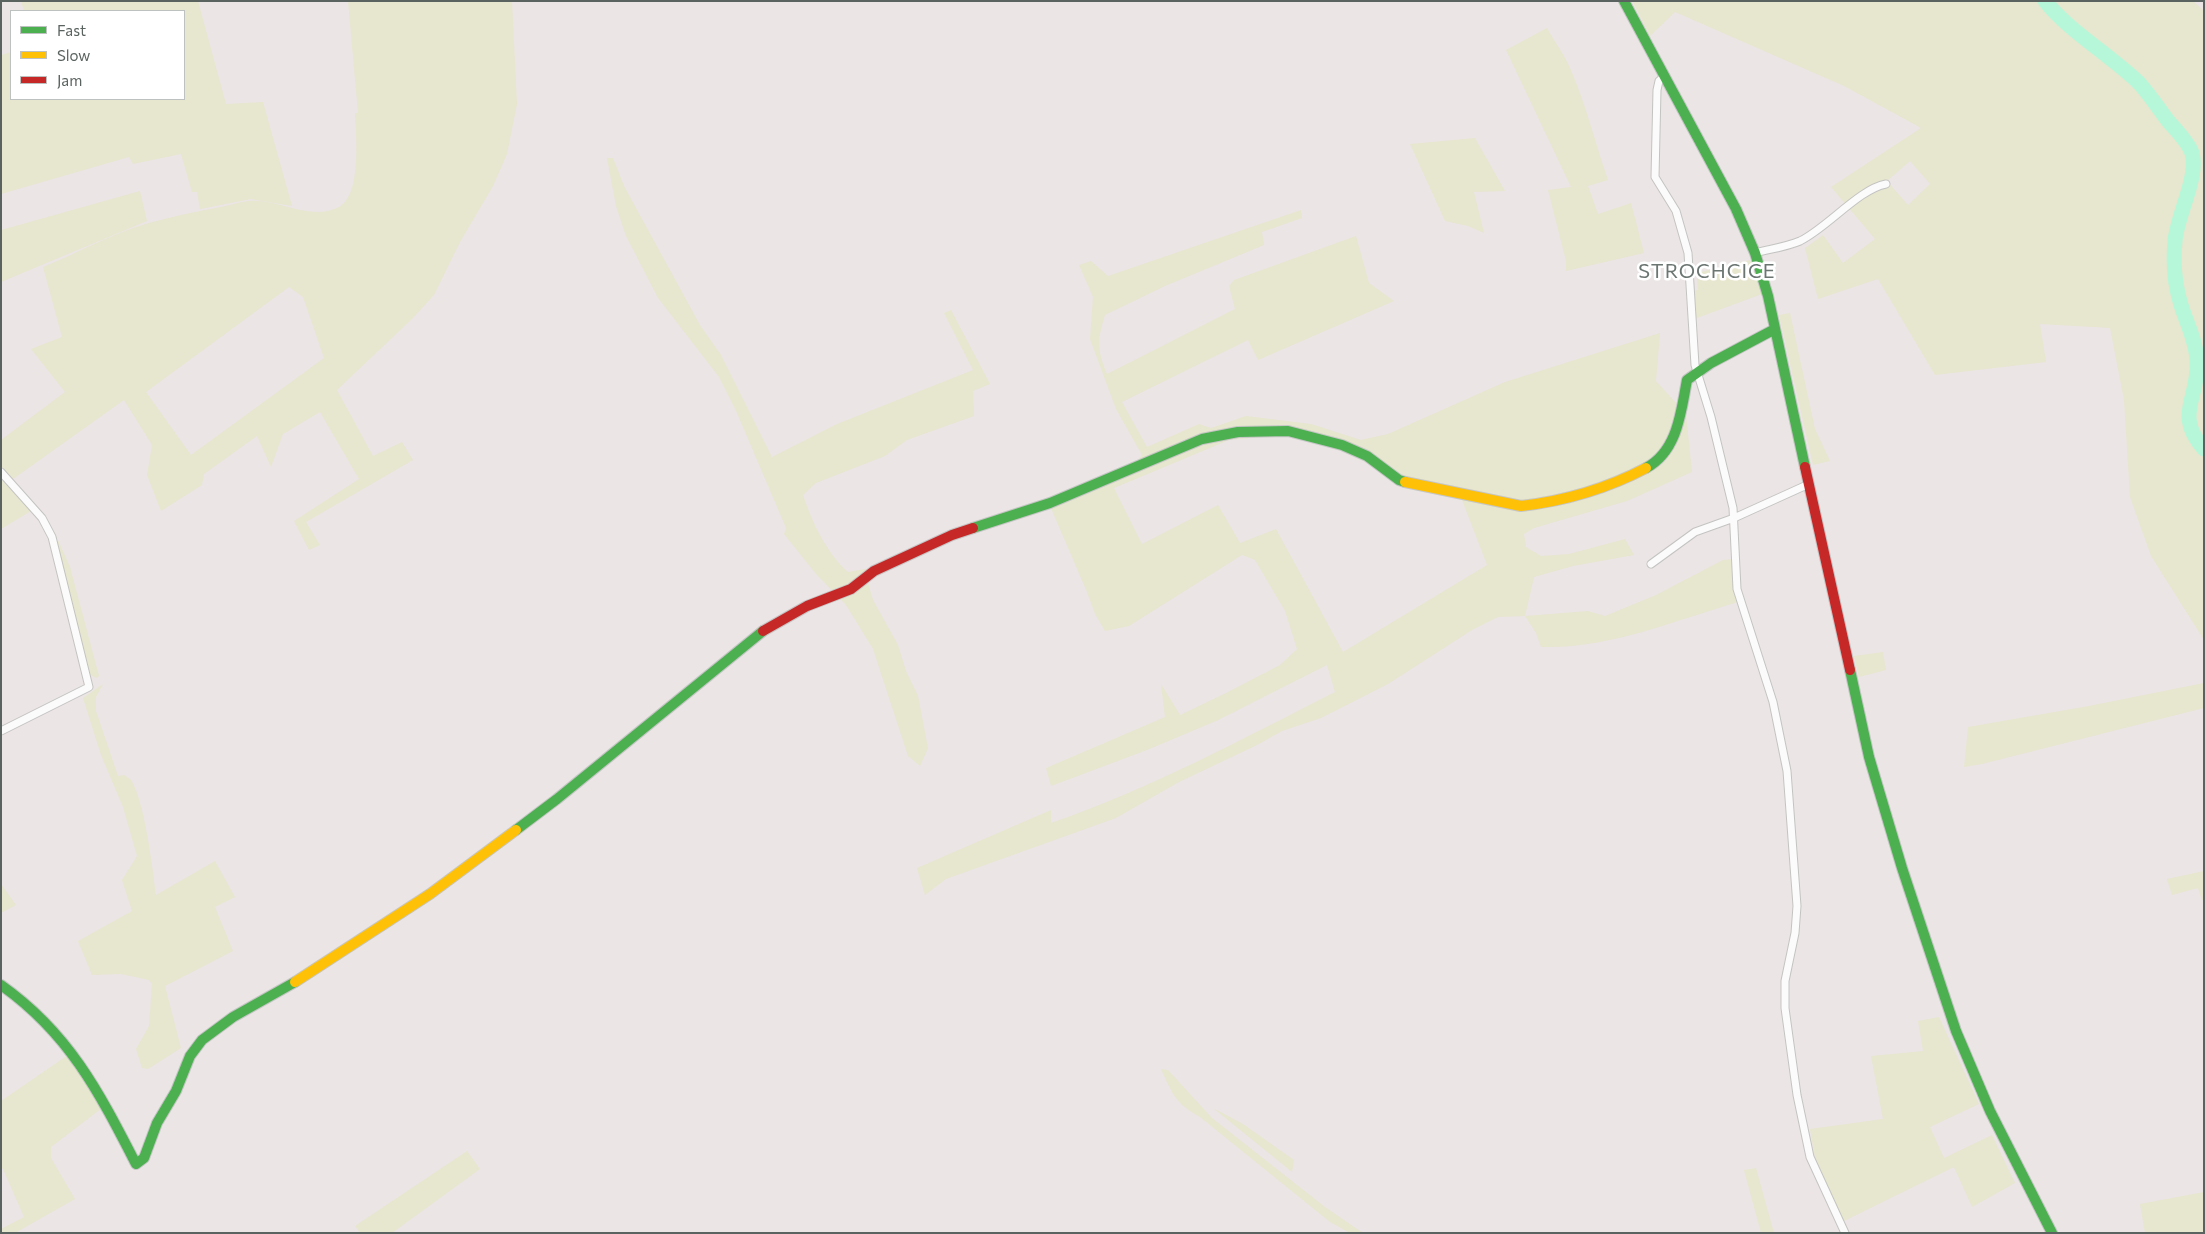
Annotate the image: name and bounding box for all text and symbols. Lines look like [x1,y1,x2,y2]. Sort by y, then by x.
legend [10,10,185,100]
text: Fast [57,21,86,39]
text: Slow [57,46,90,64]
text: Jam [57,71,82,89]
district label: STROCHCICE [1637,259,1777,283]

